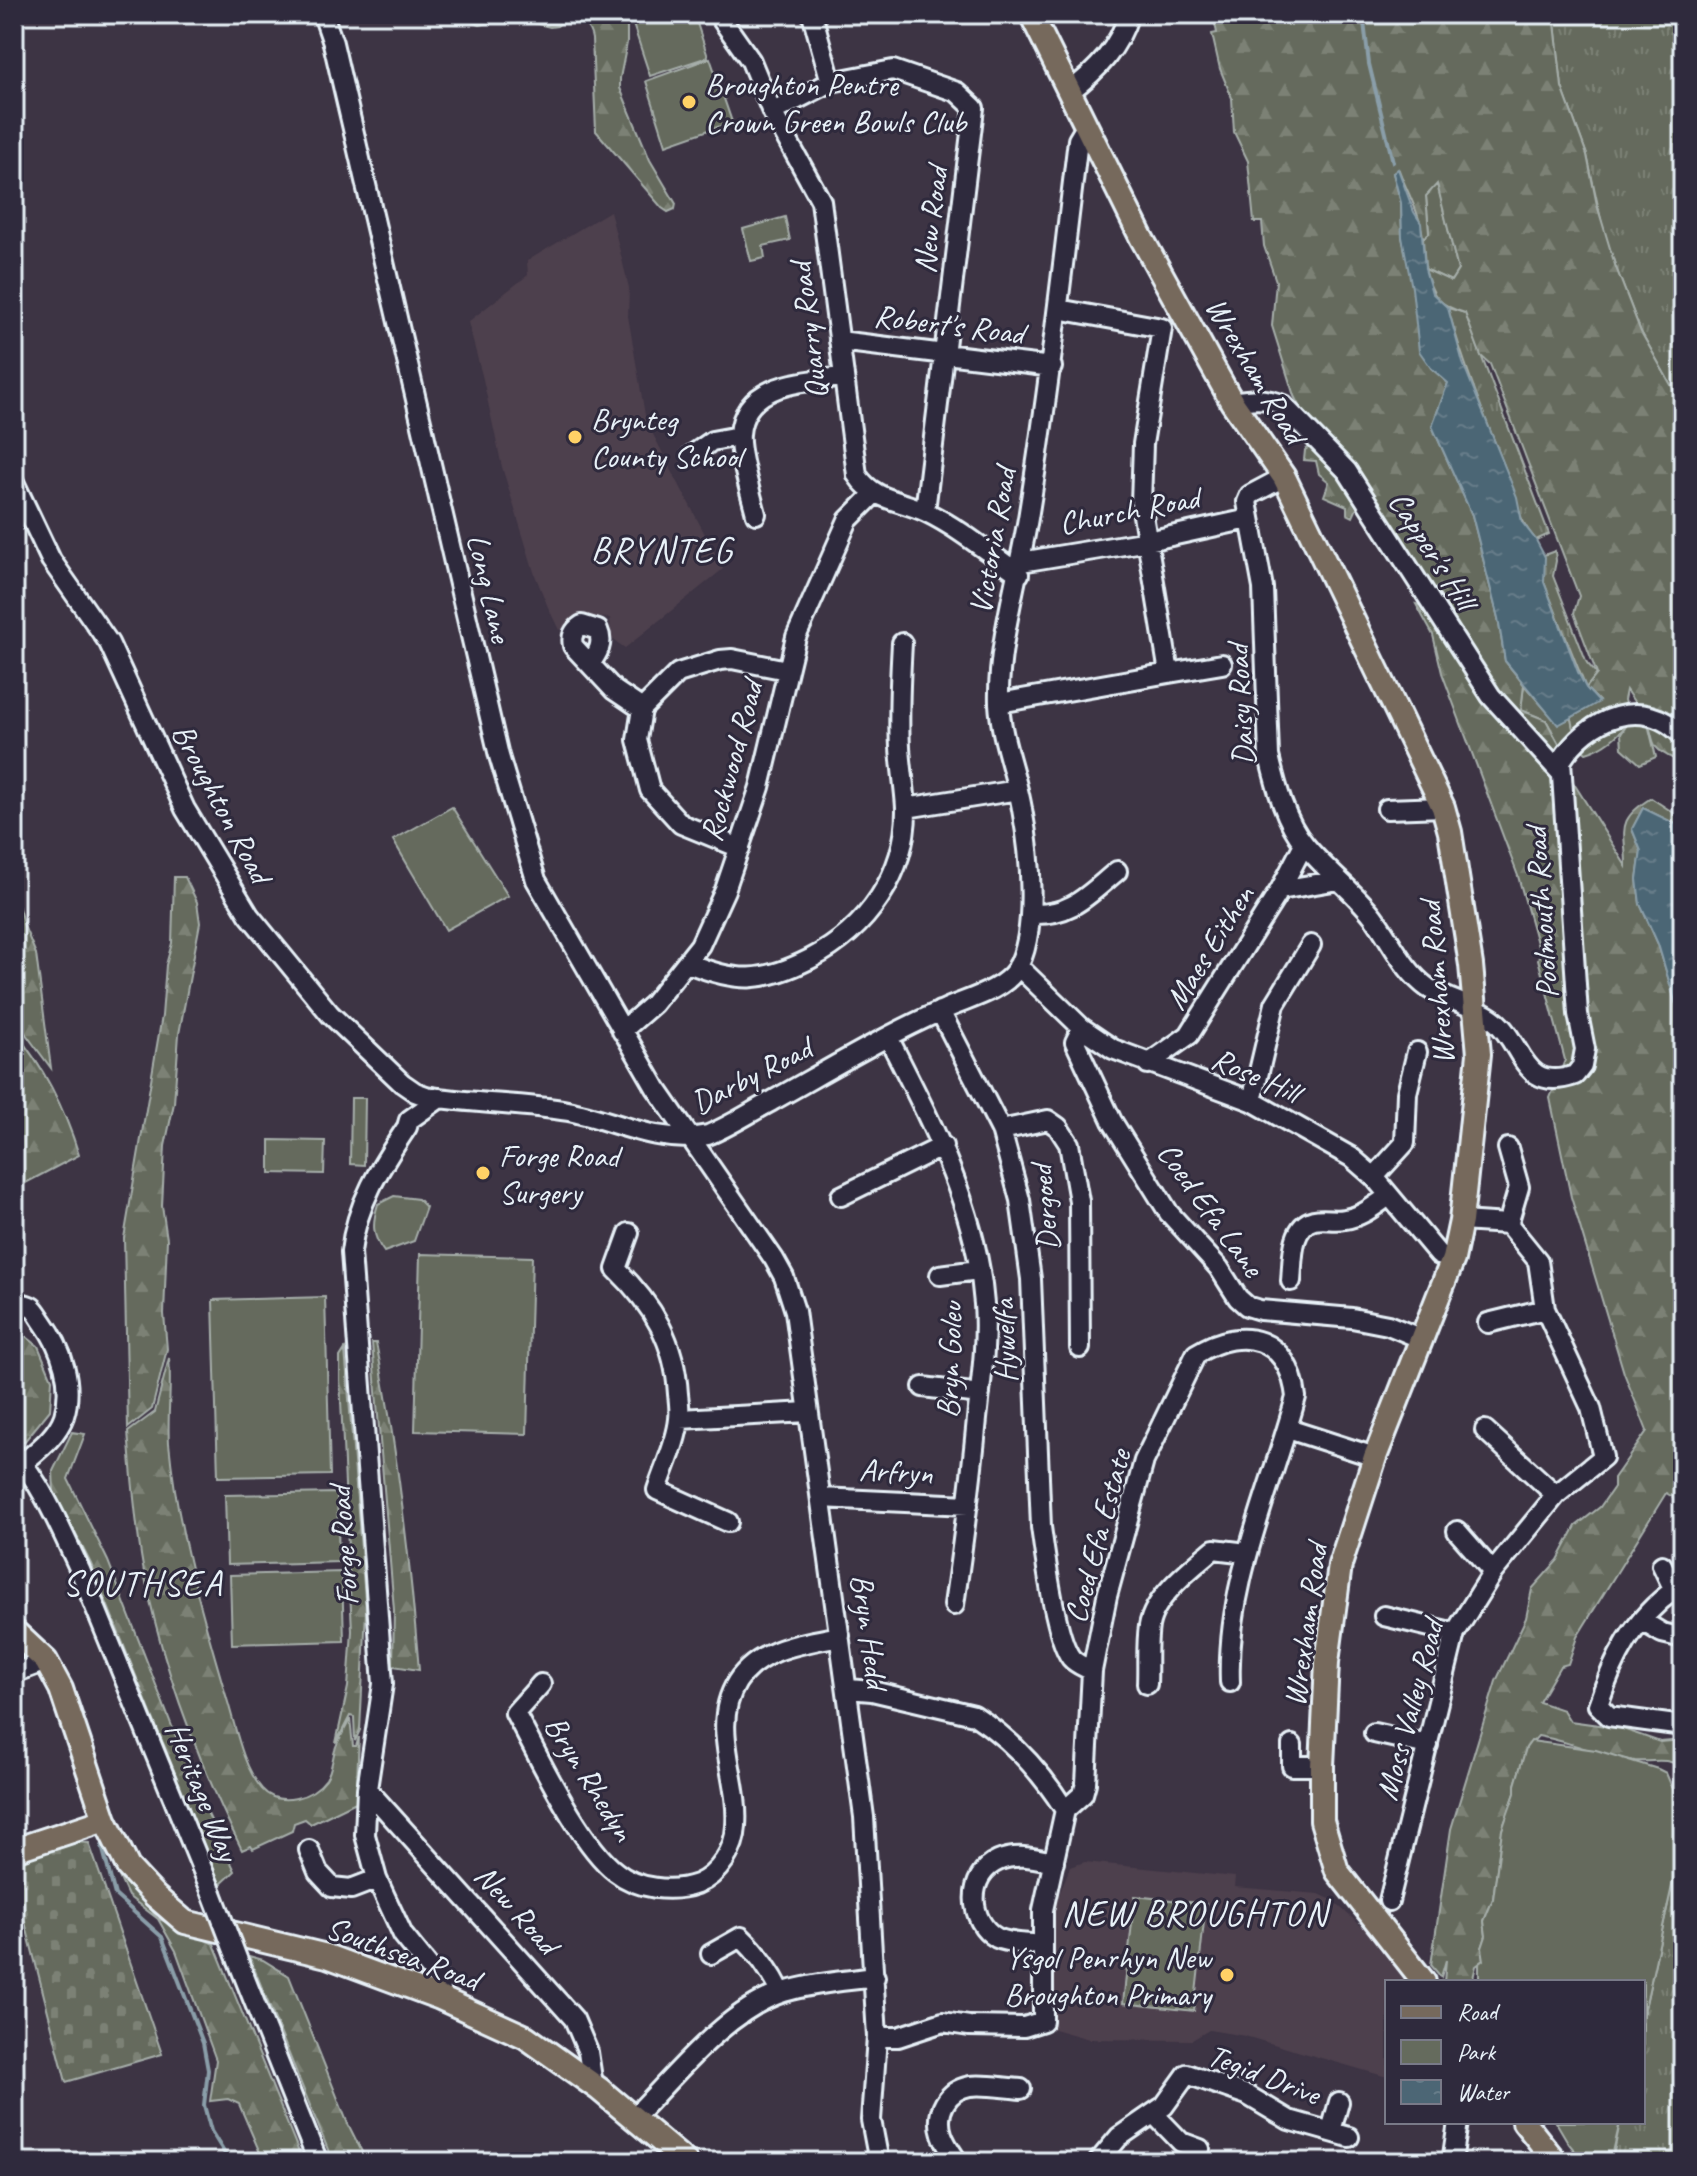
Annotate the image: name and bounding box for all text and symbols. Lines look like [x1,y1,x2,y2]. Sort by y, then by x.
place label: Broughton Pentre Crown Green Bowls Club [705,64,968,142]
marker: Broughton Pentre Crown Green Bowls Club [680,93,698,111]
street label: New Road [904,159,958,276]
street label: Quarry Road [779,256,837,402]
street label: Wrexham Road [1196,290,1318,456]
street label: Robert's Road [872,295,1032,355]
place label: Brynteg County School [591,399,747,477]
marker: Brynteg County School [566,428,584,446]
street label: Victoria Road [959,460,1026,618]
street label: Church Road [1056,476,1208,544]
street label: Capper's Hill [1379,483,1489,622]
district label: BRYNTEG [591,527,735,573]
street label: Long Lane [457,530,522,649]
street label: Daisy Road [1217,639,1264,767]
street label: Rockwood Road [690,671,774,846]
street label: Broughton Road [162,716,283,894]
street label: Poolmouth Road [1515,821,1568,1000]
street label: Maes Eithen [1155,876,1264,1017]
street label: Wrexham Road [1408,894,1464,1066]
street label: Darby Road [684,1026,822,1123]
street label: Rose Hill [1205,1038,1311,1115]
street label: Coed Efa Lane [1148,1134,1275,1287]
place label: Forge Road Surgery [499,1135,623,1213]
street label: Dergoed [1020,1159,1069,1253]
marker: Forge Road Surgery [474,1164,492,1182]
street label: Hywelfa [982,1296,1026,1384]
street label: Bryn Goleu [927,1299,972,1419]
street label: Coed Efa Estate [1055,1442,1141,1627]
street label: Arfryn [858,1449,934,1494]
street label: Forge Road [319,1480,368,1607]
street label: Wrexham Road [1274,1536,1338,1709]
district label: SOUTHSEA [63,1560,223,1606]
street label: Bryn Hedd [841,1571,899,1696]
street label: Moss Valley Road [1366,1611,1454,1805]
street label: Bryn Rhedyn [535,1708,645,1850]
street label: Heritage Way [156,1716,250,1869]
street label: New Road [466,1856,571,1967]
district label: NEW BROUGHTON [1062,1890,1332,1936]
street label: Southsea Road [320,1907,489,2002]
place label: Ysgol Penrhyn New Broughton Primary [1004,1937,1214,2015]
marker: Ysgol Penrhyn New Broughton Primary [1218,1966,1236,1984]
legend [1385,1980,1645,2124]
text: Road [1457,1997,1501,2027]
street label: Tegid Drive [1202,2034,1328,2115]
text: Park [1457,2037,1497,2067]
text: Water [1457,2077,1512,2107]

